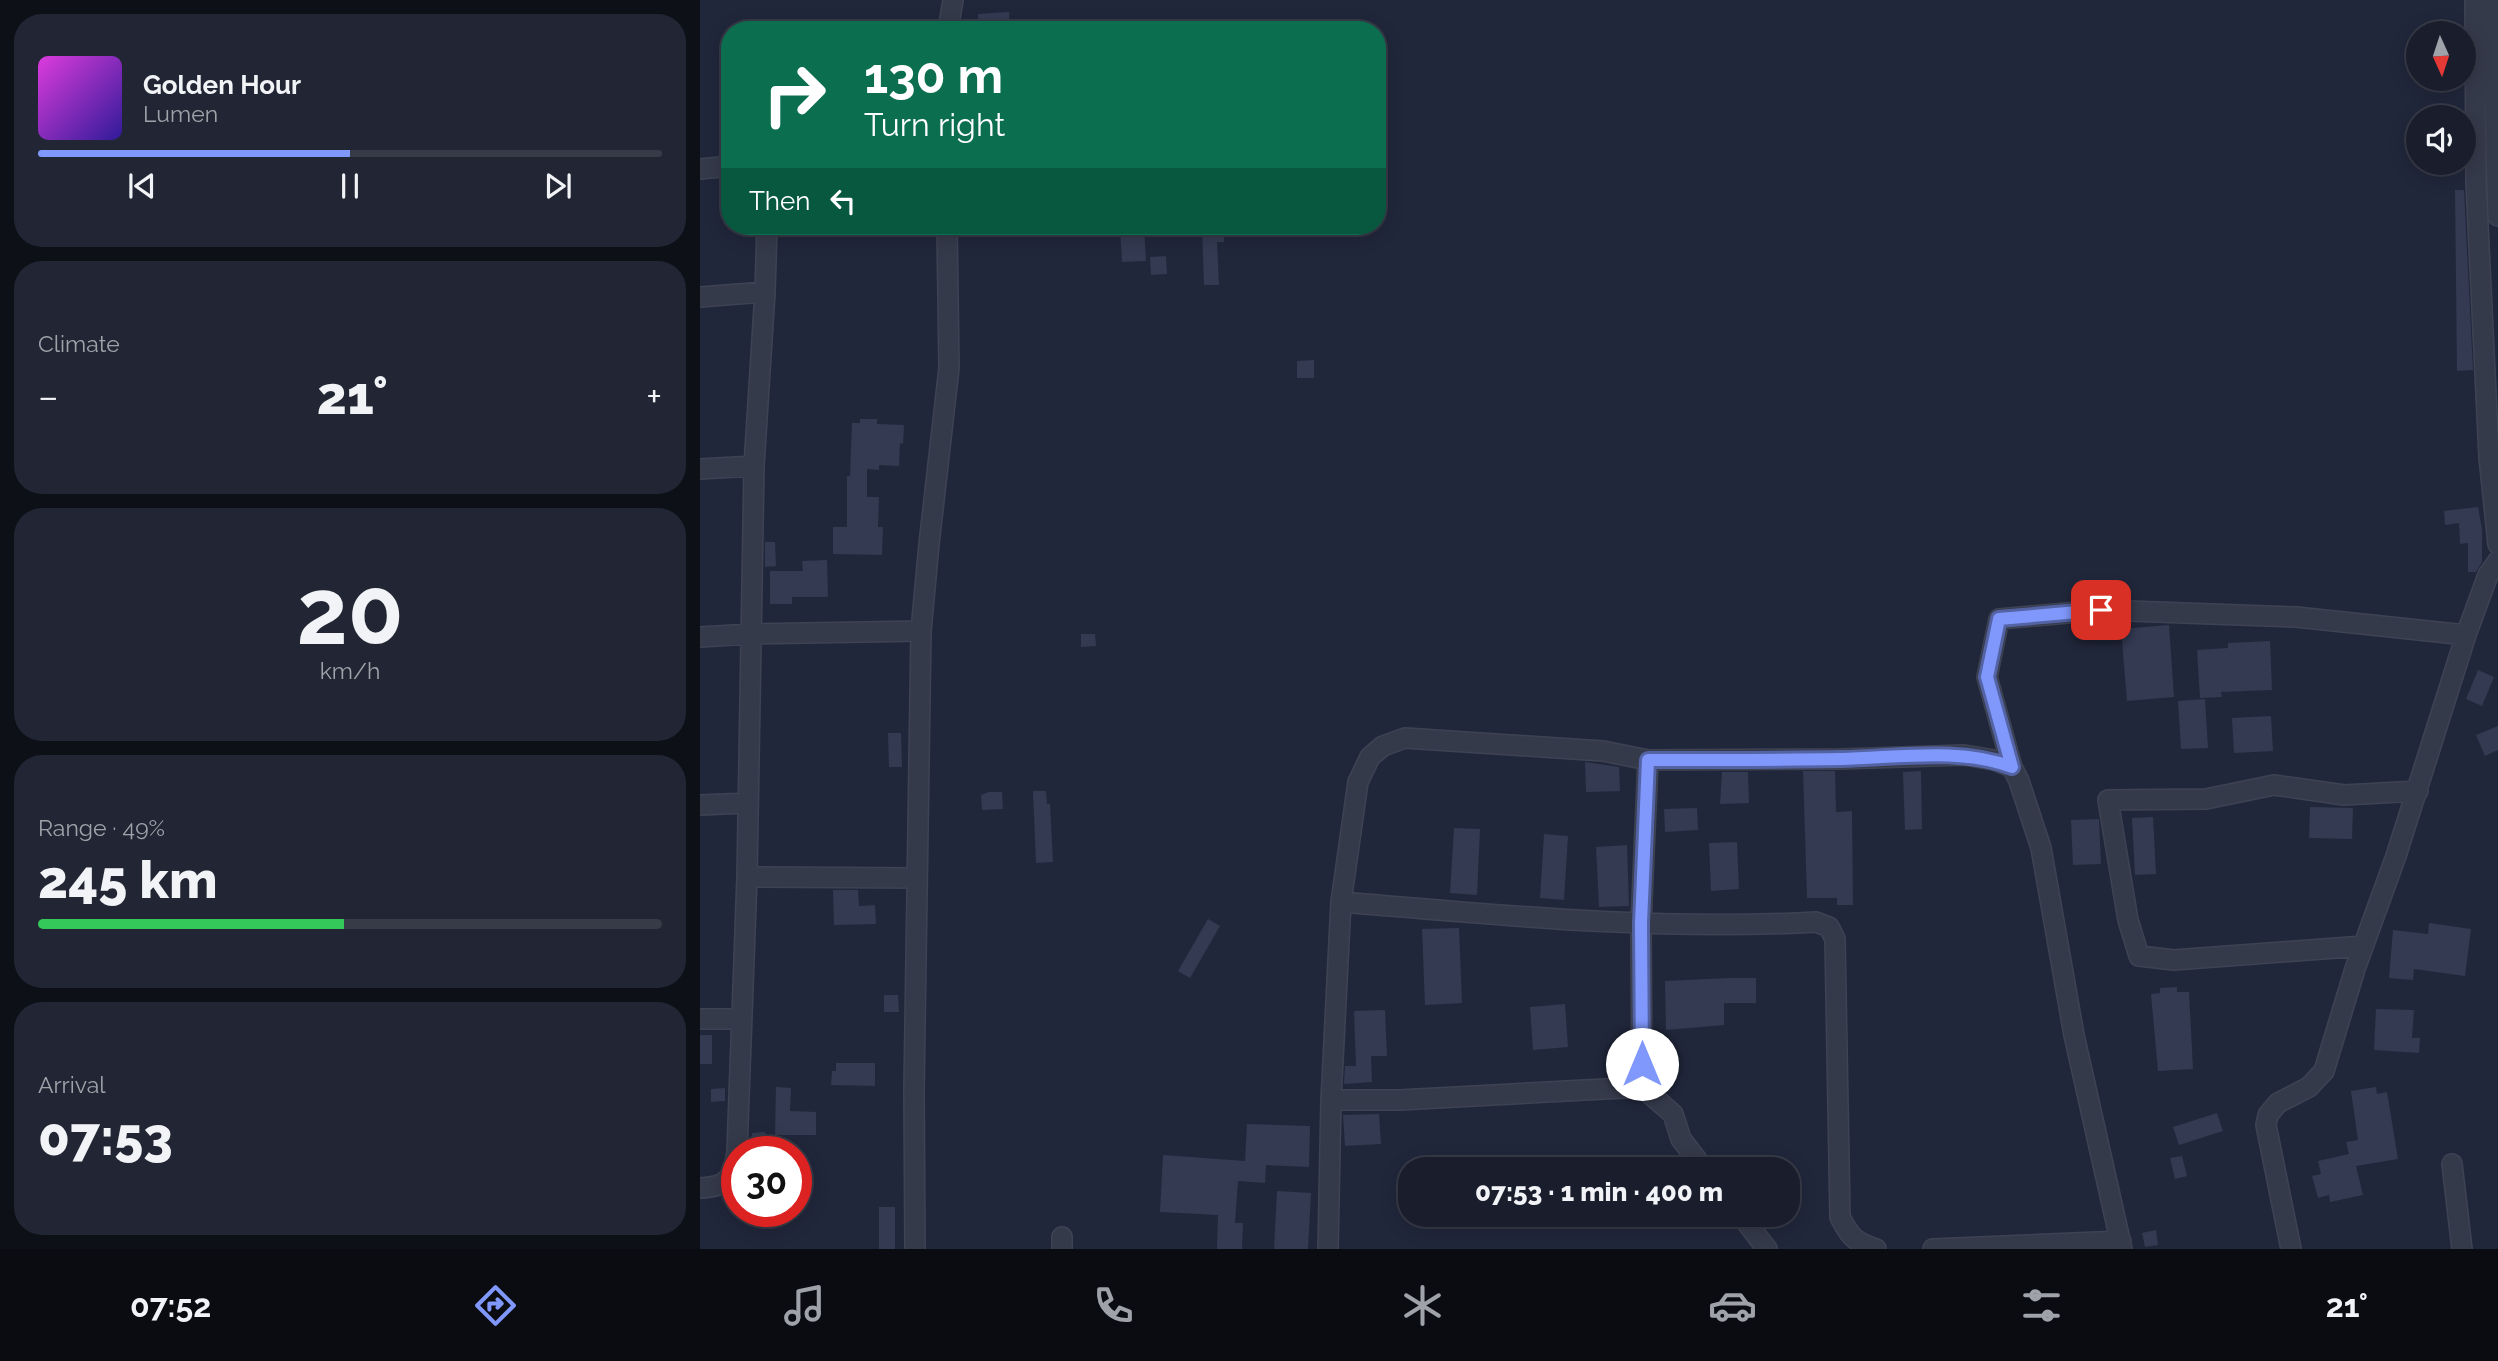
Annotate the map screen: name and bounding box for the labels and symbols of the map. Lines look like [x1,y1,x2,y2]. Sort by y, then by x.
north arrow [2406,21,2476,91]
pin [2071,580,2131,640]
position arrow [1605,1027,1679,1101]
speed limit sign: 30 [721,1136,812,1227]

